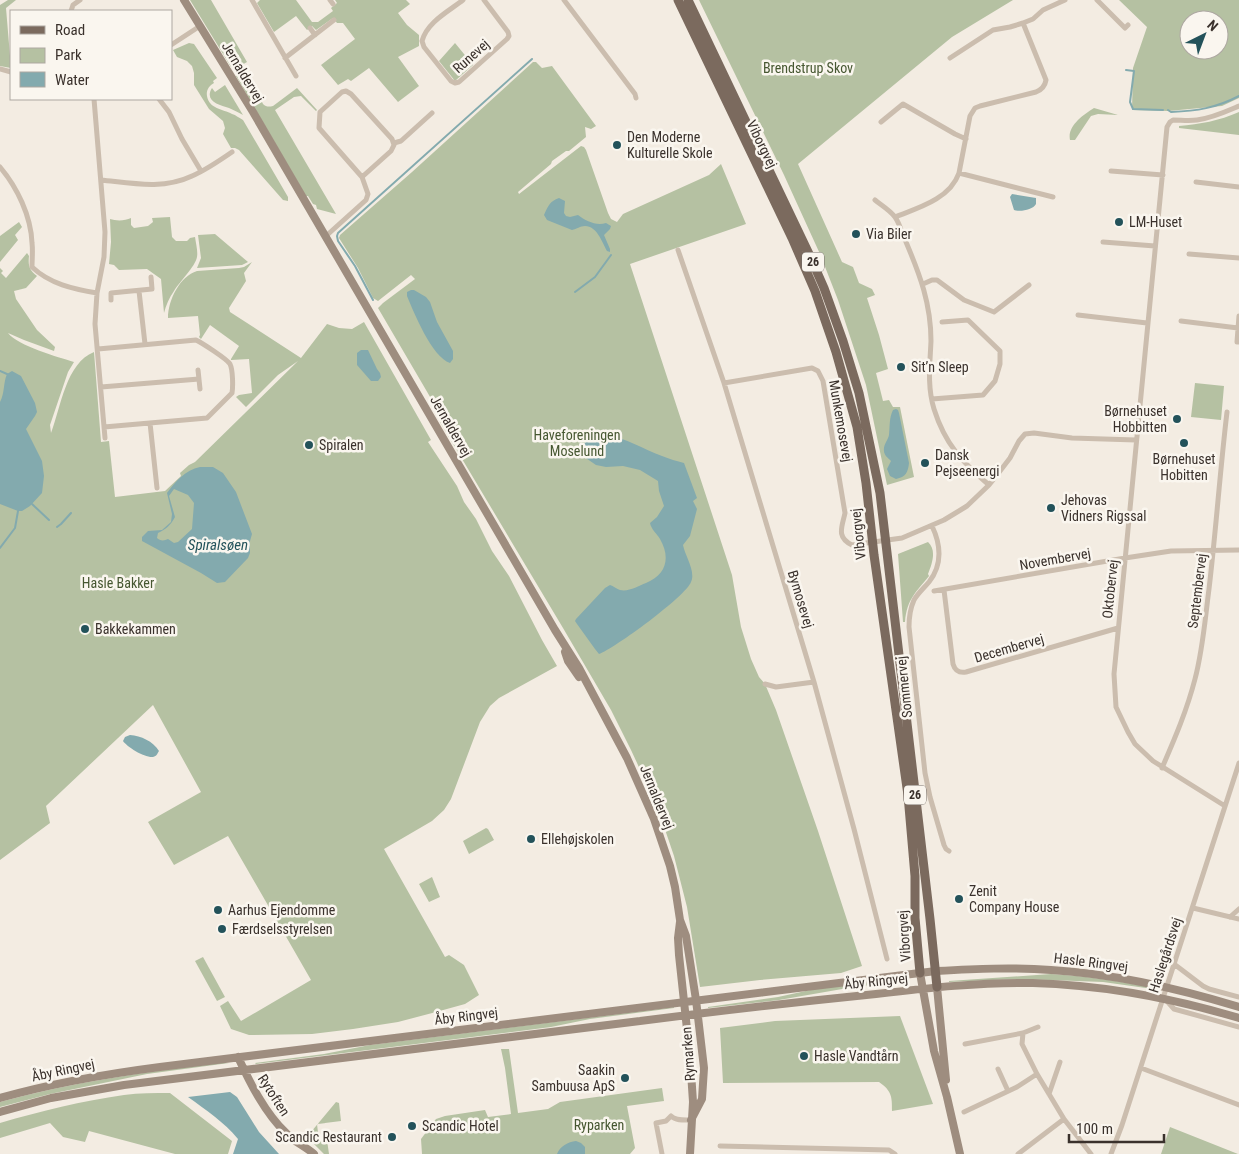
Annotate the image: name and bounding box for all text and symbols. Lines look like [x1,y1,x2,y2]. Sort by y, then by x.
legend [10,10,172,100]
north arrow [1179,10,1229,60]
text: N [1204,17,1221,34]
text: Road [55,21,85,39]
street label: Runevej [450,36,492,76]
street label: Jernaldervej [219,39,267,105]
text: Park [55,46,82,64]
park label: Brendstrup Skov [763,60,853,76]
text: Water [55,71,90,89]
street label: Viborgvej [743,117,781,171]
place label: Den Moderne Kulturelle Skole [627,129,713,161]
marker: Den Moderne Kulturelle Skole [611,139,623,151]
place label: LM-Huset [1129,214,1182,230]
marker: LM-Huset [1113,216,1125,228]
place label: Via Biler [866,226,912,242]
marker: Via Biler [850,228,862,240]
road number: 26 [802,252,824,272]
place label: Sit’n Sleep [911,359,969,375]
marker: Sit’n Sleep [895,361,907,373]
street label: Munkemosevej [826,379,856,463]
street label: Jernaldervej [427,393,475,459]
place label: Børnehuset Hobbitten [1104,403,1167,435]
marker: Børnehuset Hobbitten [1171,413,1183,425]
park label: Haveforeningen Moselund [534,427,620,459]
place label: Spiralen [319,437,364,453]
marker: Børnehuset Hobitten [1178,437,1190,449]
marker: Spiralen [303,439,315,451]
place label: Dansk Pejseenergi [935,447,999,479]
place label: Børnehuset Hobitten [1153,451,1215,483]
marker: Dansk Pejseenergi [919,457,931,469]
place label: Jehovas Vidners Rigssal [1061,492,1146,524]
marker: Jehovas Vidners Rigssal [1045,502,1057,514]
street label: Viborgvej [847,507,869,561]
water label: Spiralsøen [188,536,248,554]
street label: Novembervej [1018,545,1092,573]
street label: Septembervej [1184,553,1210,629]
street label: Oktobervej [1099,559,1121,619]
street label: Bymosevej [785,568,817,630]
park label: Hasle Bakker [82,575,154,591]
place label: Bakkekammen [95,621,176,637]
marker: Bakkekammen [79,623,91,635]
street label: Decembervej [972,630,1046,666]
street label: Sommervej [893,655,915,719]
street label: Jernaldervej [637,763,677,831]
road number: 26 [904,786,926,804]
place label: Ellehøjskolen [541,831,614,847]
marker: Ellehøjskolen [525,833,537,845]
place label: Zenit Company House [969,883,1060,915]
marker: Zenit Company House [953,893,965,905]
place label: Aarhus Ejendomme [228,902,336,918]
marker: Aarhus Ejendomme [212,904,224,916]
street label: Viborgvej [894,910,914,962]
street label: Haslegårdsvej [1145,915,1185,995]
place label: Færdselsstyrelsen [232,921,333,937]
marker: Færdselsstyrelsen [216,923,228,935]
street label: Hasle Ringvej [1053,950,1129,974]
street label: Åby Ringvej [843,969,909,992]
street label: Åby Ringvej [433,1003,499,1028]
street label: Rymarken [678,1026,698,1082]
place label: Hasle Vandtårn [814,1048,899,1064]
marker: Hasle Vandtårn [798,1050,810,1062]
street label: Åby Ringvej [30,1055,96,1084]
place label: Saakin Sambuusa ApS [532,1062,615,1094]
street label: Rytoften [255,1071,293,1119]
marker: Saakin Sambuusa ApS [619,1072,631,1084]
scale bar [1069,1112,1164,1144]
park label: Ryparken [574,1117,624,1133]
place label: Scandic Hotel [422,1118,499,1134]
marker: Scandic Hotel [406,1120,418,1132]
text: 100 m [1076,1120,1113,1138]
place label: Scandic Restaurant [275,1129,382,1145]
marker: Scandic Restaurant [386,1131,398,1143]

